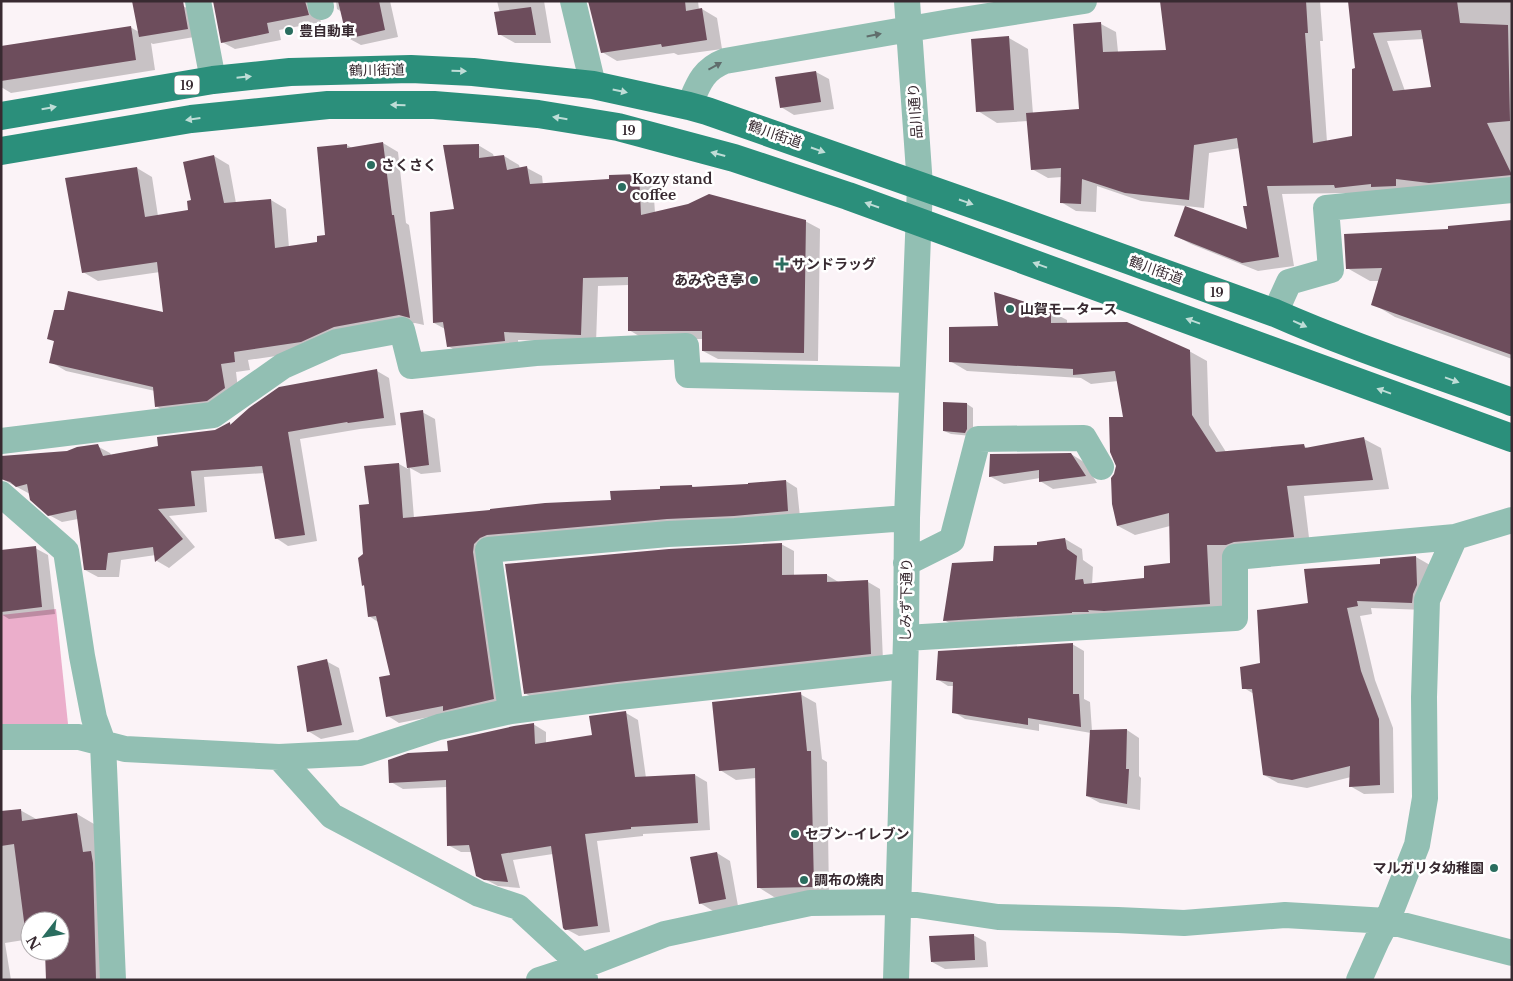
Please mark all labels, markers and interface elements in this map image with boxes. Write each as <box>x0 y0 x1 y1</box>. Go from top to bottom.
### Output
place label: 豊自動車 <box>299 22 355 40</box>
marker: 豊自動車 <box>283 25 295 37</box>
one-way arrow <box>867 31 883 39</box>
street label: 鶴川街道 <box>349 61 405 79</box>
one-way arrow <box>708 62 723 70</box>
one-way arrow <box>451 68 467 76</box>
one-way arrow <box>237 73 253 81</box>
road number: 19 <box>174 76 200 94</box>
street label: 品川通り <box>904 82 926 140</box>
one-way arrow <box>613 87 628 95</box>
one-way arrow <box>390 101 406 109</box>
one-way arrow <box>42 104 58 112</box>
one-way arrow <box>552 113 568 121</box>
one-way arrow <box>184 115 200 123</box>
street label: 鶴川街道 <box>746 116 804 152</box>
road number: 19 <box>616 120 642 140</box>
one-way arrow <box>811 146 826 154</box>
one-way arrow <box>711 150 726 158</box>
place label: さくさく <box>381 156 437 174</box>
marker: さくさく <box>365 159 377 171</box>
place label: Kozy stand coffee <box>632 170 713 204</box>
marker: Kozy stand coffee <box>616 181 628 193</box>
one-way arrow <box>959 198 974 206</box>
one-way arrow <box>865 201 880 208</box>
street label: 鶴川街道 <box>1127 252 1185 288</box>
place label: サンドラッグ <box>792 255 876 273</box>
marker: サンドラッグ <box>776 258 788 270</box>
one-way arrow <box>1032 261 1047 269</box>
place label: あみやき亭 <box>674 271 744 289</box>
marker: あみやき亭 <box>748 274 760 286</box>
road number: 19 <box>1204 282 1230 302</box>
place label: 山賀モータース <box>1020 300 1117 318</box>
marker: 山賀モータース <box>1004 303 1016 315</box>
one-way arrow <box>1185 317 1200 325</box>
one-way arrow <box>1293 320 1307 328</box>
one-way arrow <box>1445 377 1460 385</box>
one-way arrow <box>1376 387 1391 395</box>
street label: しみず下通り <box>896 558 916 642</box>
place label: セブン-イレブン <box>805 825 909 843</box>
marker: セブン-イレブン <box>789 828 801 840</box>
place label: マルガリタ幼稚園 <box>1372 859 1484 877</box>
marker: マルガリタ幼稚園 <box>1488 862 1500 874</box>
place label: 調布の焼肉 <box>814 871 884 889</box>
marker: 調布の焼肉 <box>798 874 810 886</box>
north arrow <box>20 911 70 961</box>
text: N <box>23 932 45 953</box>

